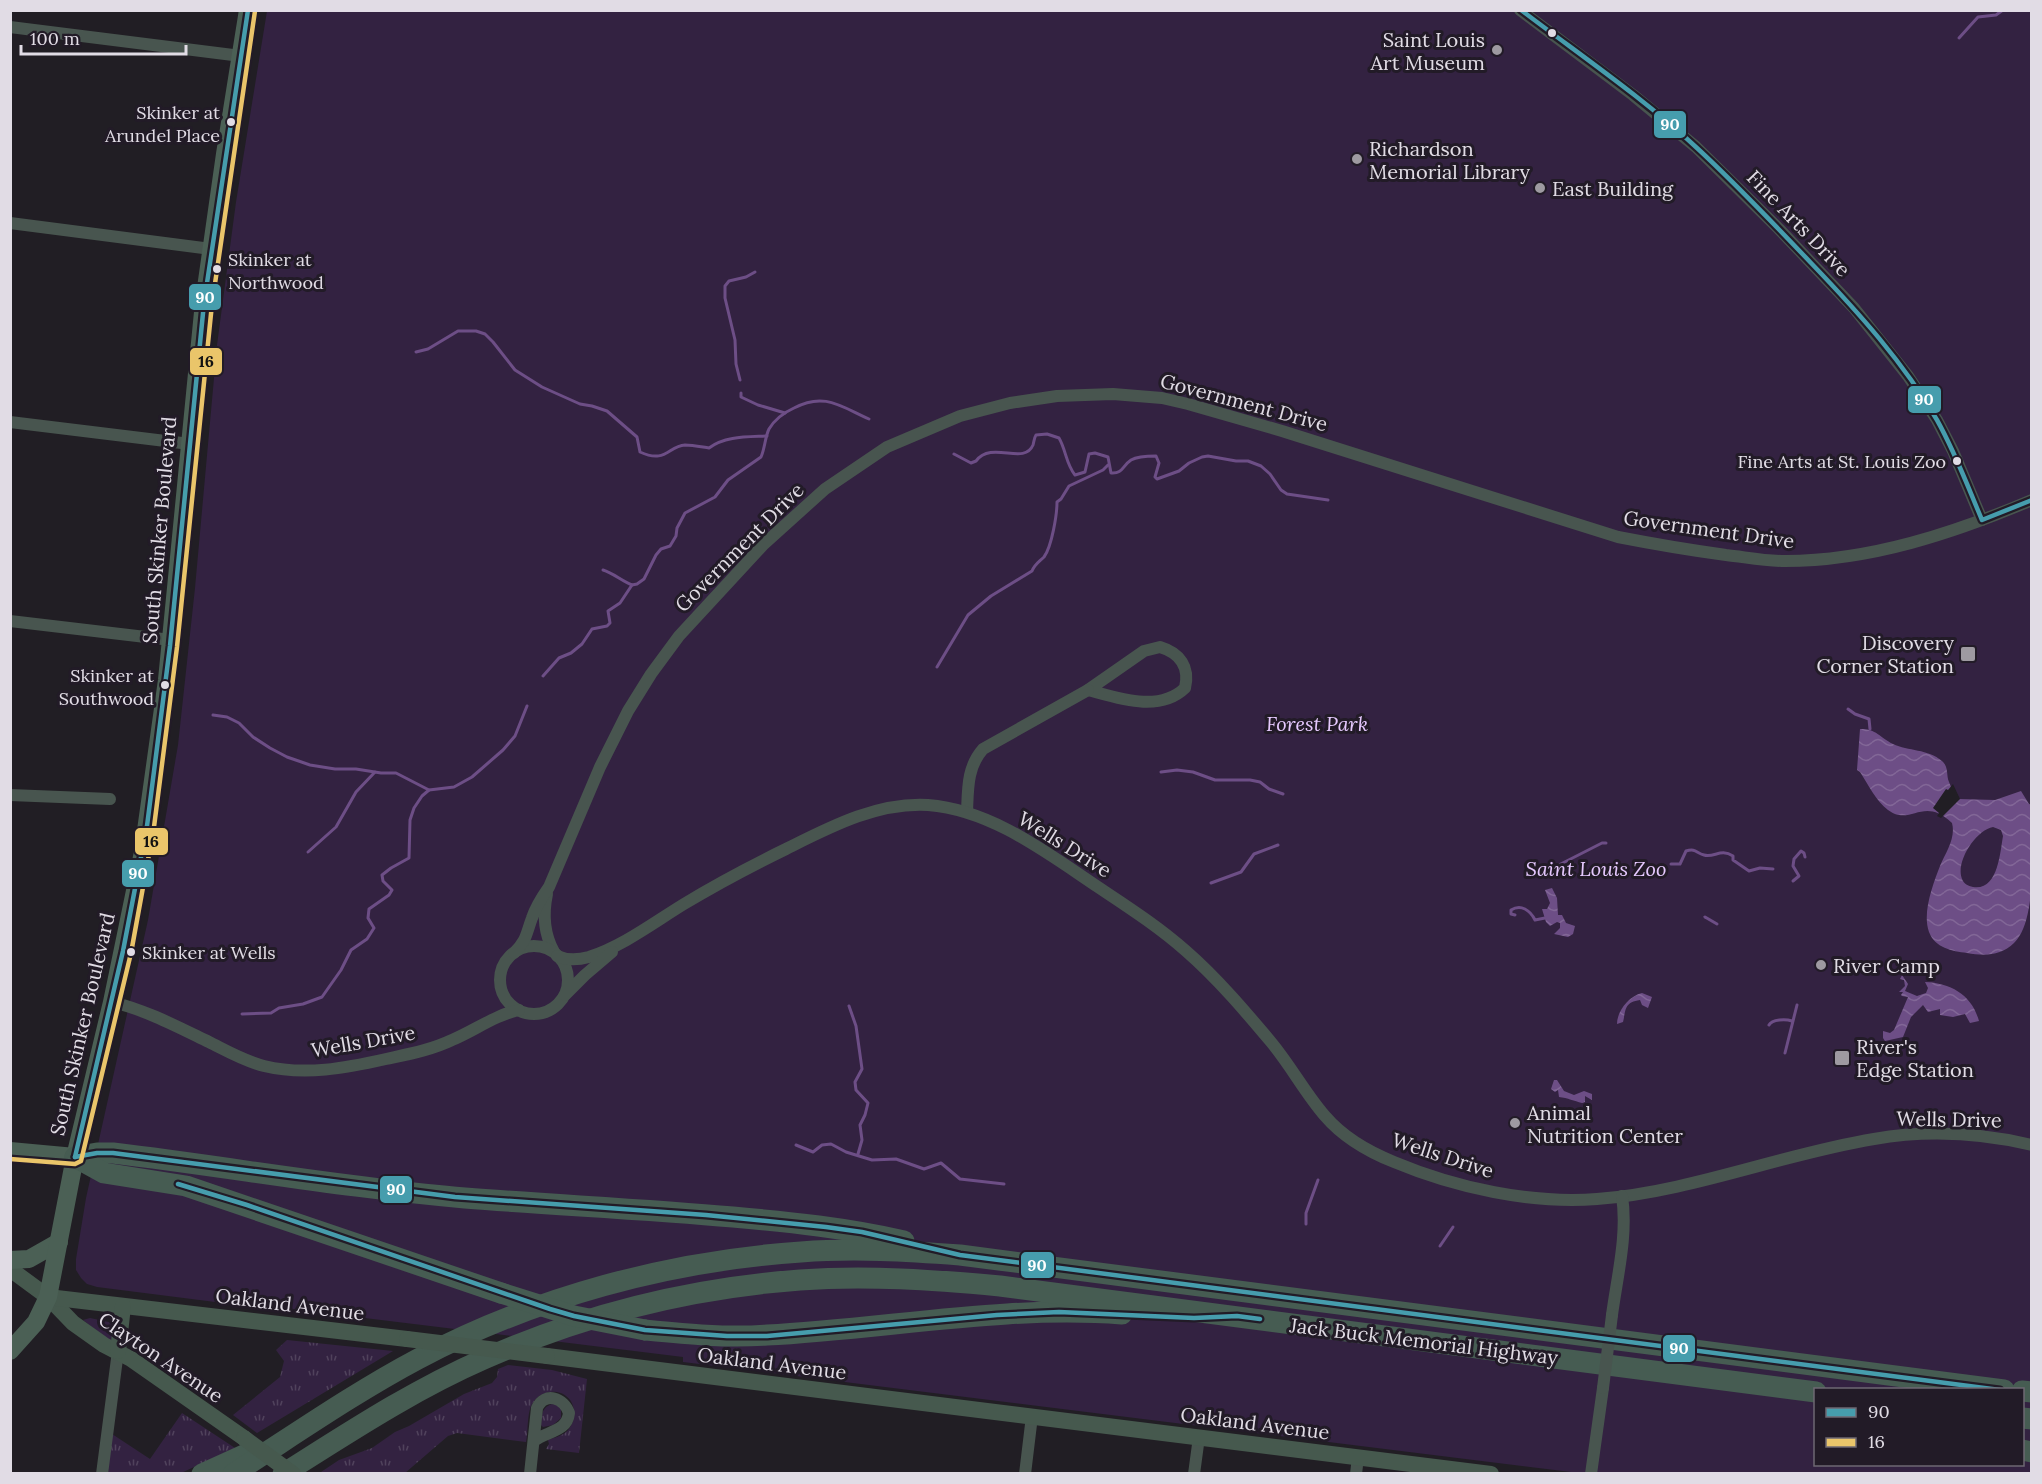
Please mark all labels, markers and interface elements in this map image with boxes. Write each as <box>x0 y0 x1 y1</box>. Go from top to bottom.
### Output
scale bar <box>21 18 186 56</box>
text: 100 m <box>30 27 80 50</box>
place label: Saint Louis Art Museum <box>1369 27 1485 75</box>
unlabelled marker <box>1546 27 1558 39</box>
marker: Saint Louis Art Museum <box>1490 43 1504 57</box>
place label: Skinker at Arundel Place <box>104 101 220 147</box>
line badge: 90 <box>1653 110 1687 139</box>
text: 90 <box>1660 114 1680 134</box>
marker: Skinker at Arundel Place <box>225 116 237 128</box>
place label: Richardson Memorial Library <box>1369 136 1531 184</box>
marker: Richardson Memorial Library <box>1350 152 1364 166</box>
street label: Fine Arts Drive <box>1742 165 1856 282</box>
place label: East Building <box>1552 176 1674 201</box>
marker: East Building <box>1533 181 1547 195</box>
place label: Skinker at Northwood <box>228 248 324 294</box>
marker: Skinker at Northwood <box>211 263 223 275</box>
line badge: 90 <box>188 283 222 311</box>
text: 90 <box>195 287 215 307</box>
line badge: 16 <box>189 347 223 376</box>
text: 16 <box>198 351 214 371</box>
street label: Government Drive <box>1158 368 1331 436</box>
line badge: 90 <box>1907 385 1942 414</box>
text: 90 <box>1914 389 1934 409</box>
street label: South Skinker Boulevard <box>137 415 181 645</box>
place label: Fine Arts at St. Louis Zoo <box>1738 450 1946 473</box>
marker: Fine Arts at St. Louis Zoo <box>1951 455 1963 467</box>
street label: Government Drive <box>669 477 809 617</box>
street label: Government Drive <box>1622 505 1796 553</box>
place label: Discovery Corner Station <box>1816 630 1954 678</box>
marker: Discovery Corner Station <box>1959 645 1977 663</box>
place label: Skinker at Southwood <box>59 664 154 710</box>
marker: Skinker at Southwood <box>159 679 171 691</box>
park label: Forest Park <box>1266 711 1368 736</box>
street label: Wells Drive <box>1014 805 1116 883</box>
line badge: 16 <box>134 827 169 856</box>
text: 16 <box>143 831 159 851</box>
park label: Saint Louis Zoo <box>1526 856 1666 881</box>
line badge: 90 <box>121 859 155 888</box>
text: 90 <box>128 863 148 883</box>
street label: South Skinker Boulevard <box>44 910 120 1138</box>
place label: Skinker at Wells <box>142 941 276 964</box>
marker: Skinker at Wells <box>125 946 137 958</box>
place label: River Camp <box>1833 953 1940 978</box>
marker: River Camp <box>1814 958 1828 972</box>
street label: Wells Drive <box>309 1020 417 1062</box>
place label: River's Edge Station <box>1856 1034 1974 1082</box>
marker: River's Edge Station <box>1833 1049 1851 1067</box>
place label: Animal Nutrition Center <box>1526 1100 1683 1148</box>
street label: Wells Drive <box>1896 1106 2002 1132</box>
marker: Animal Nutrition Center <box>1508 1116 1522 1130</box>
street label: Wells Drive <box>1389 1127 1497 1183</box>
line badge: 90 <box>379 1175 413 1204</box>
text: 90 <box>386 1179 406 1199</box>
line badge: 90 <box>1020 1251 1055 1279</box>
text: 90 <box>1027 1255 1047 1275</box>
street label: Oakland Avenue <box>214 1282 366 1326</box>
street label: Clayton Avenue <box>94 1306 228 1408</box>
street label: Jack Buck Memorial Highway <box>1288 1312 1560 1370</box>
line badge: 90 <box>1662 1334 1696 1363</box>
text: 90 <box>1669 1338 1689 1358</box>
street label: Oakland Avenue <box>696 1341 848 1385</box>
legend <box>1814 1388 2024 1466</box>
text: 90 <box>1868 1400 1890 1423</box>
street label: Oakland Avenue <box>1179 1401 1331 1445</box>
text: 16 <box>1868 1430 1885 1453</box>

